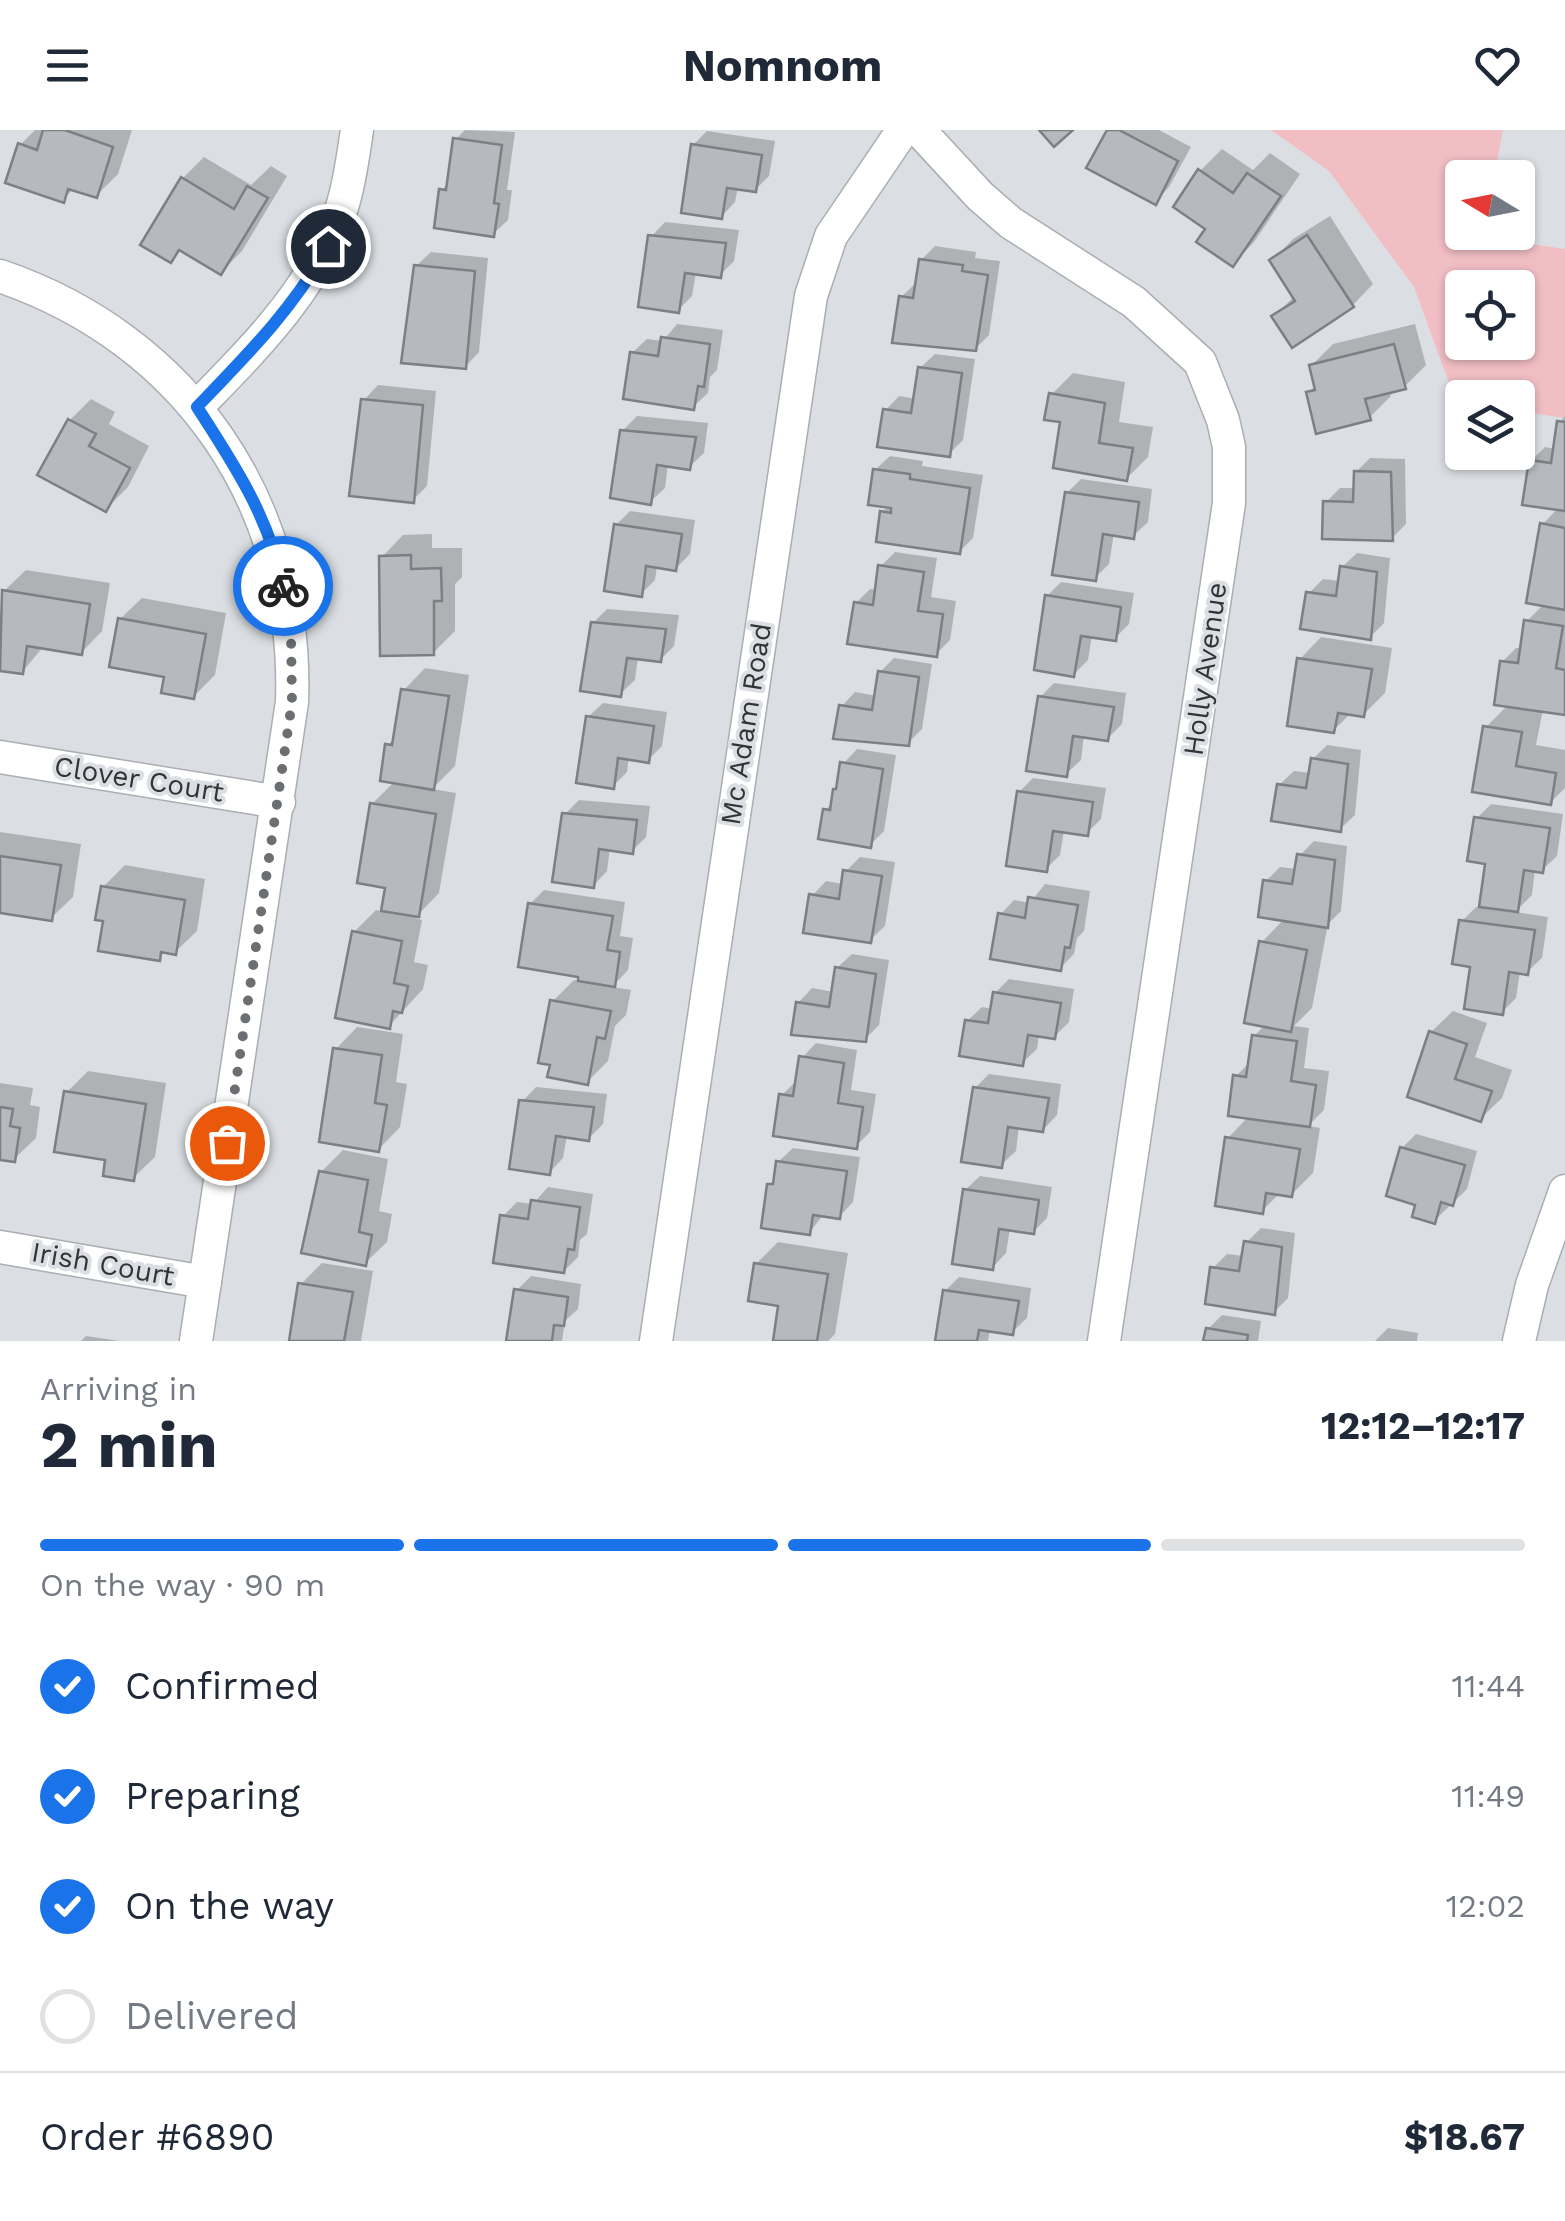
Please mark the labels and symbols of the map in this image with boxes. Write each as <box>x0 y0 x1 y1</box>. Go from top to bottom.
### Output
north arrow <box>1445 160 1535 250</box>
pin <box>286 204 371 289</box>
courier <box>233 536 333 636</box>
street label: Holly Avenue <box>1176 580 1234 758</box>
street label: Mc Adam Road <box>714 621 778 827</box>
street label: Clover Court <box>52 749 226 809</box>
pin <box>185 1101 270 1186</box>
street label: Irish Court <box>29 1235 177 1293</box>

